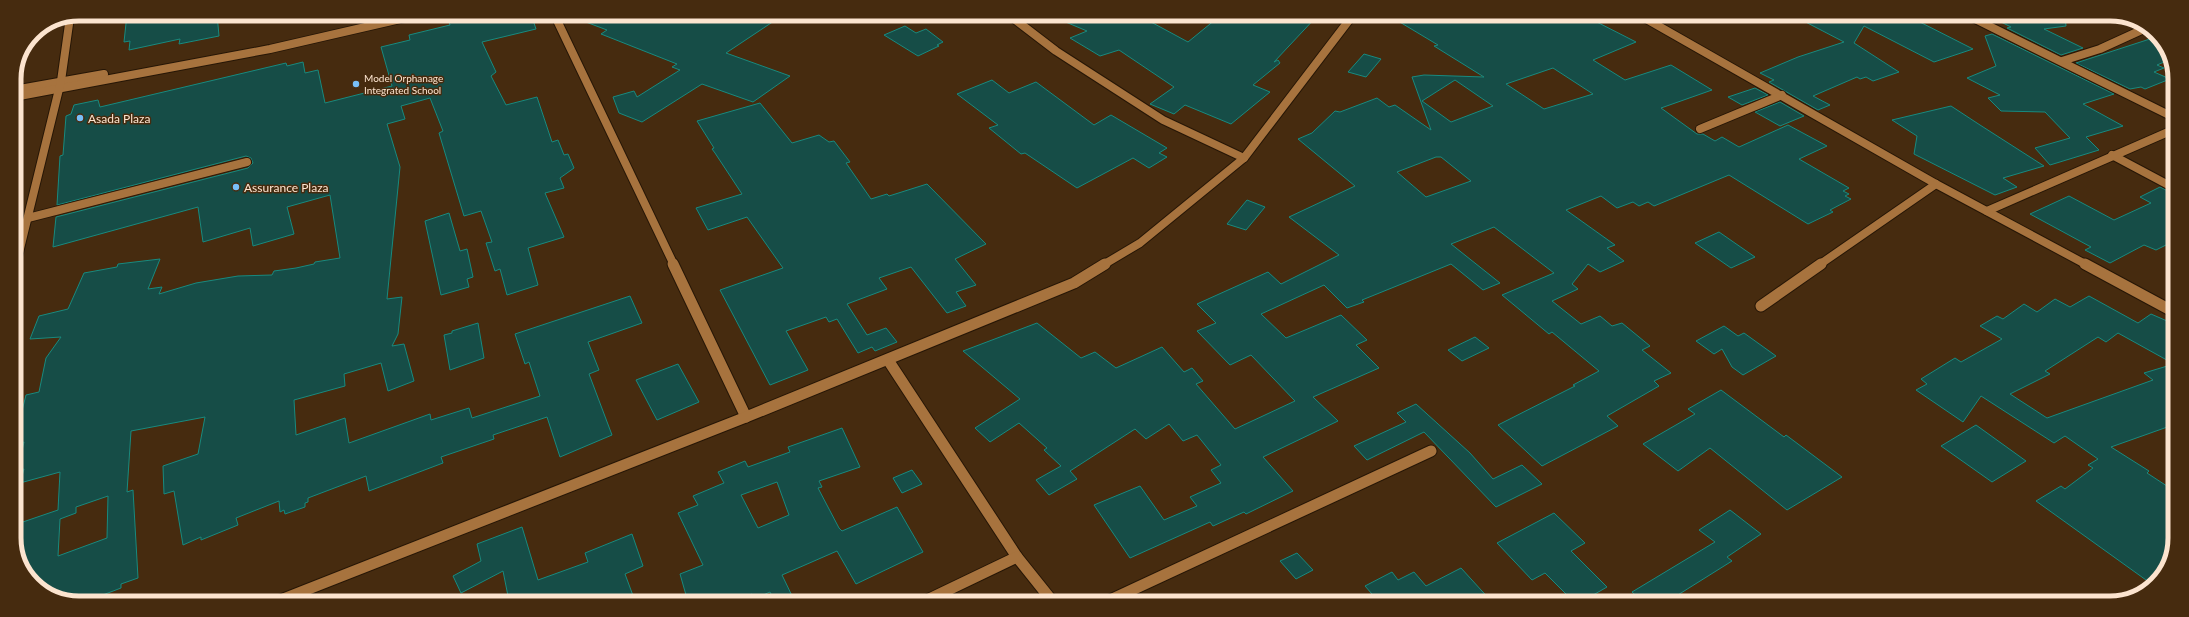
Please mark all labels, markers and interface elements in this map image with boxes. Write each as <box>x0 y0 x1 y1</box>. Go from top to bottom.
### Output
place label: Model Orphanage Integrated School <box>364 72 443 96</box>
marker: Model Orphanage Integrated School <box>351 79 361 89</box>
place label: Asada Plaza <box>88 111 150 126</box>
marker: Asada Plaza <box>75 113 85 123</box>
place label: Assurance Plaza <box>244 180 329 195</box>
marker: Assurance Plaza <box>231 182 241 192</box>

